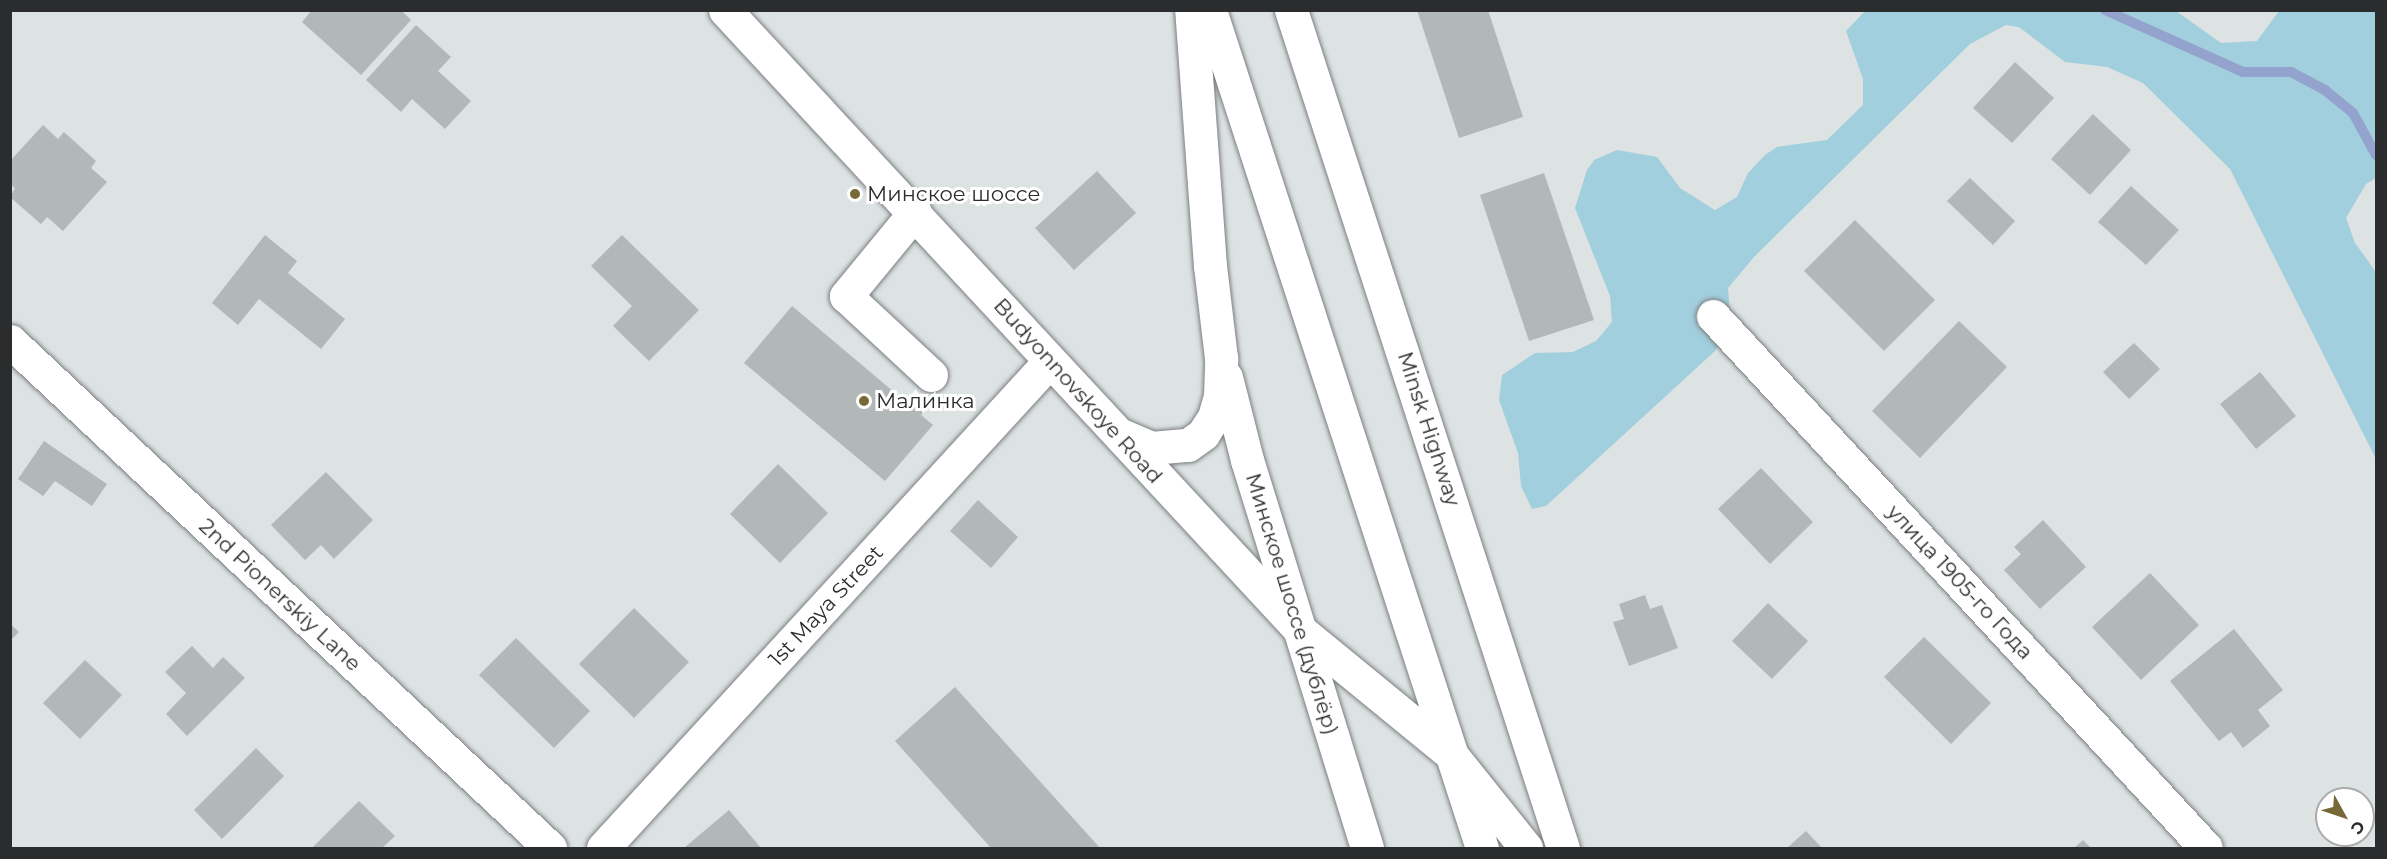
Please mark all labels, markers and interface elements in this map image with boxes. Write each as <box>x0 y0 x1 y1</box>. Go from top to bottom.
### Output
place label: Минское шоссе <box>867 181 1040 207</box>
marker: Минское шоссе <box>848 187 862 201</box>
street label: Budyonnovskoye Road <box>988 293 1168 489</box>
street label: Minsk Highway <box>1392 349 1466 509</box>
place label: Малинка <box>876 388 975 414</box>
marker: Малинка <box>857 394 871 408</box>
street label: Минское шоссе (дублёр) <box>1240 470 1344 738</box>
street label: улица 1905-го Года <box>1882 499 2038 665</box>
street label: 2nd Pionerskiy Lane <box>194 514 366 676</box>
street label: 1st Maya Street <box>764 540 888 672</box>
north arrow <box>2315 787 2375 847</box>
text: С <box>2347 817 2369 838</box>

